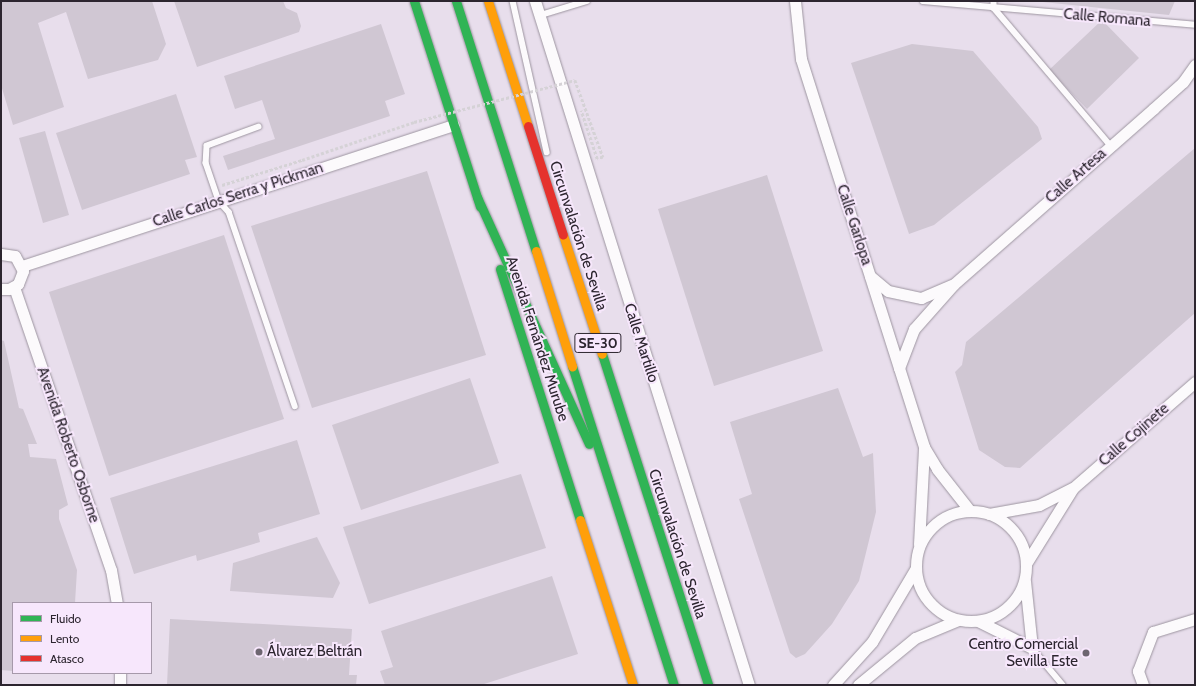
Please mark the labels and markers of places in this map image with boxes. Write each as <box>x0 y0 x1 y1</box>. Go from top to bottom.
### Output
place label: Centro Comercial Sevilla Este <box>968 635 1078 670</box>
place label: Álvarez Beltrán <box>267 643 362 661</box>
marker: Álvarez Beltrán <box>254 647 264 657</box>
marker: Centro Comercial Sevilla Este <box>1081 648 1091 658</box>

